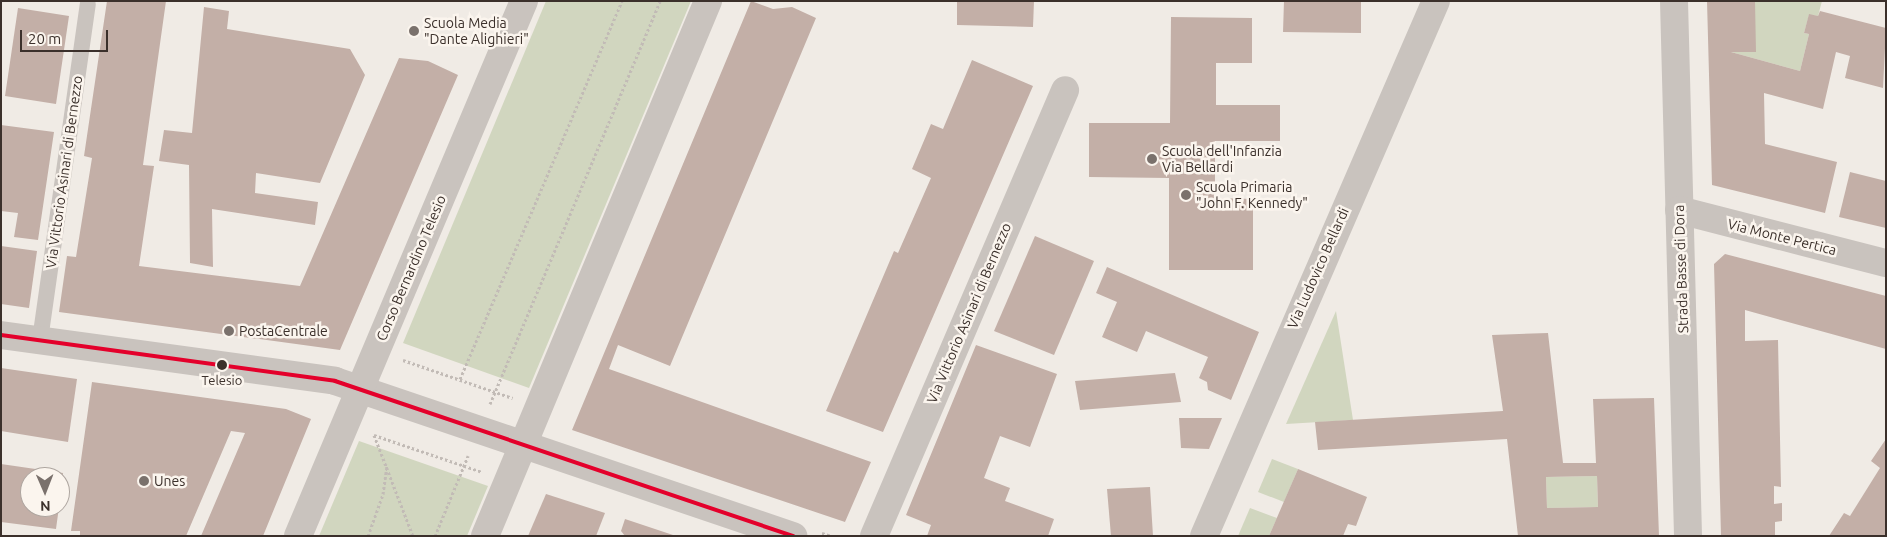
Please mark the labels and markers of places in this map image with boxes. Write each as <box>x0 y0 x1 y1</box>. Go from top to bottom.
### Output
place label: Scuola Media "Dante Alighieri" <box>424 15 529 48</box>
marker: Scuola Media "Dante Alighieri" <box>408 25 420 37</box>
place label: Scuola dell'Infanzia Via Bellardi <box>1162 143 1282 176</box>
marker: Scuola dell'Infanzia Via Bellardi <box>1146 153 1158 165</box>
place label: Scuola Primaria "John F. Kennedy" <box>1196 179 1308 212</box>
marker: Scuola Primaria "John F. Kennedy" <box>1180 189 1192 201</box>
place label: PostaCentrale <box>239 323 328 339</box>
marker: PostaCentrale <box>223 325 235 337</box>
marker: Telesio <box>217 360 227 370</box>
place label: Telesio <box>202 372 242 388</box>
place label: Unes <box>154 473 185 489</box>
marker: Unes <box>138 475 150 487</box>

